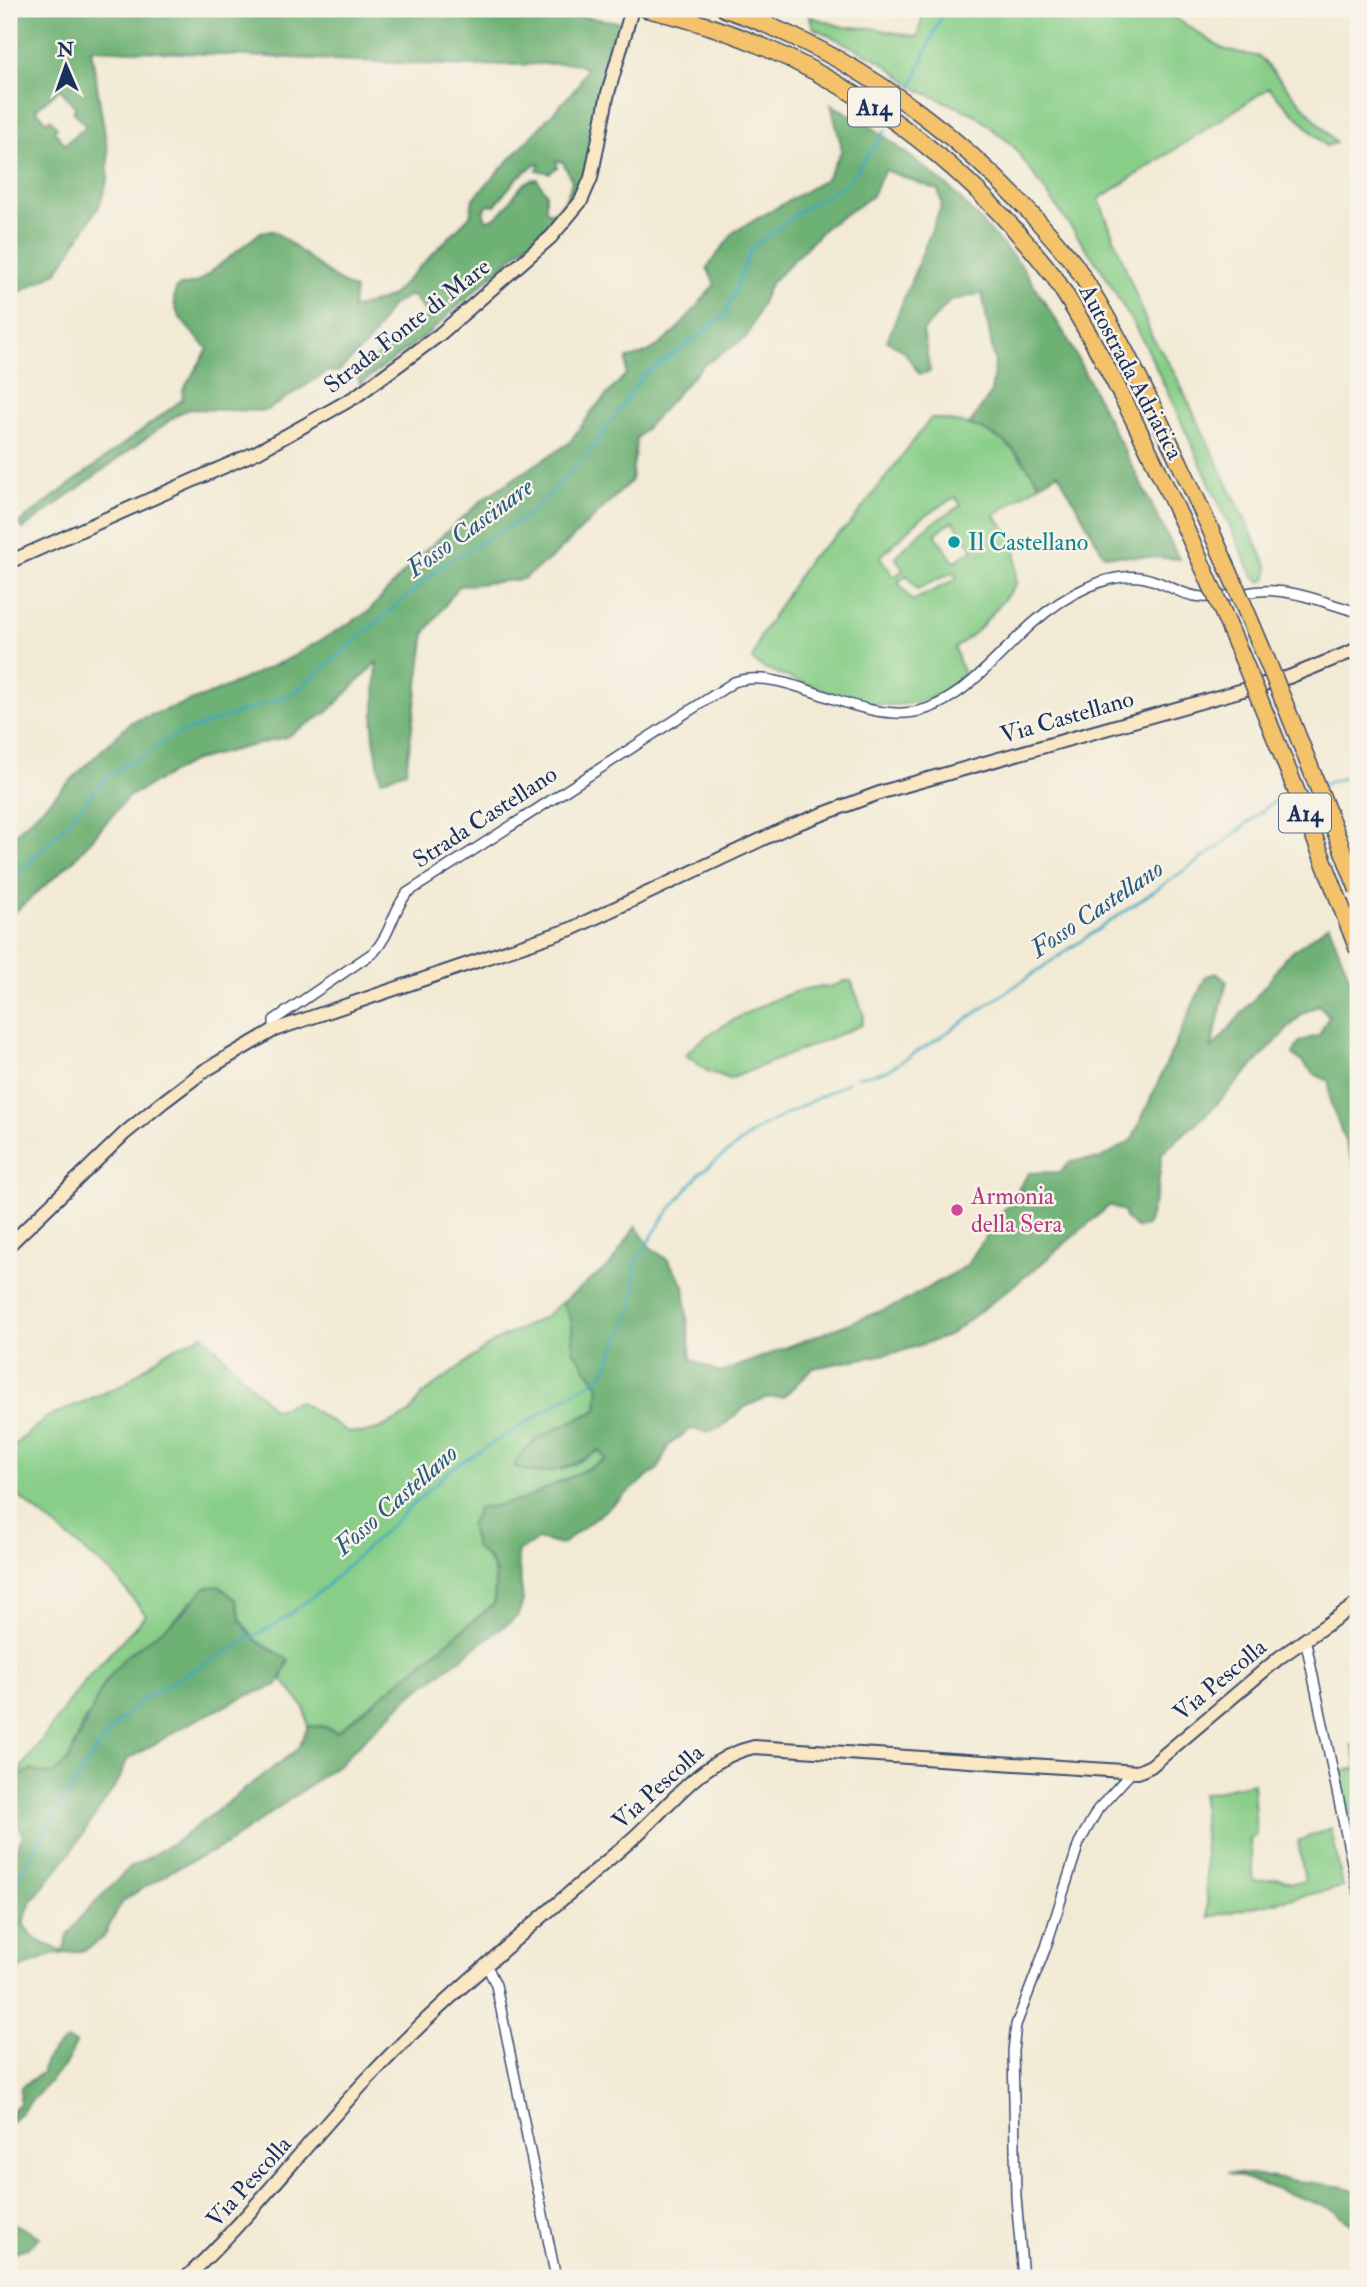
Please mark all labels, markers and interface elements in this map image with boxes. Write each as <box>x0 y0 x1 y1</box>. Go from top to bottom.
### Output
north arrow <box>32 32 102 102</box>
text: N <box>56 38 75 62</box>
road number: A14 <box>848 88 900 127</box>
street label: Strada Fonte di Mare <box>318 251 496 401</box>
street label: Autostrada Adriatica <box>1071 278 1191 466</box>
water label: Fosso Cascinare <box>399 471 540 586</box>
place label: Il Castellano <box>968 527 1088 558</box>
marker: Il Castellano <box>946 534 962 550</box>
street label: Via Castellano <box>997 683 1137 751</box>
street label: Strada Castellano <box>407 759 563 875</box>
road number: A14 <box>1279 793 1331 832</box>
water label: Fosso Castellano <box>1023 853 1170 966</box>
place label: Armonia della Sera <box>970 1181 1063 1240</box>
marker: Armonia della Sera <box>949 1202 965 1218</box>
water label: Fosso Castellano <box>326 1438 464 1564</box>
street label: Via Pescolla <box>1167 1631 1274 1728</box>
street label: Via Pescolla <box>606 1737 711 1836</box>
street label: Via Pescolla <box>200 2129 299 2234</box>

